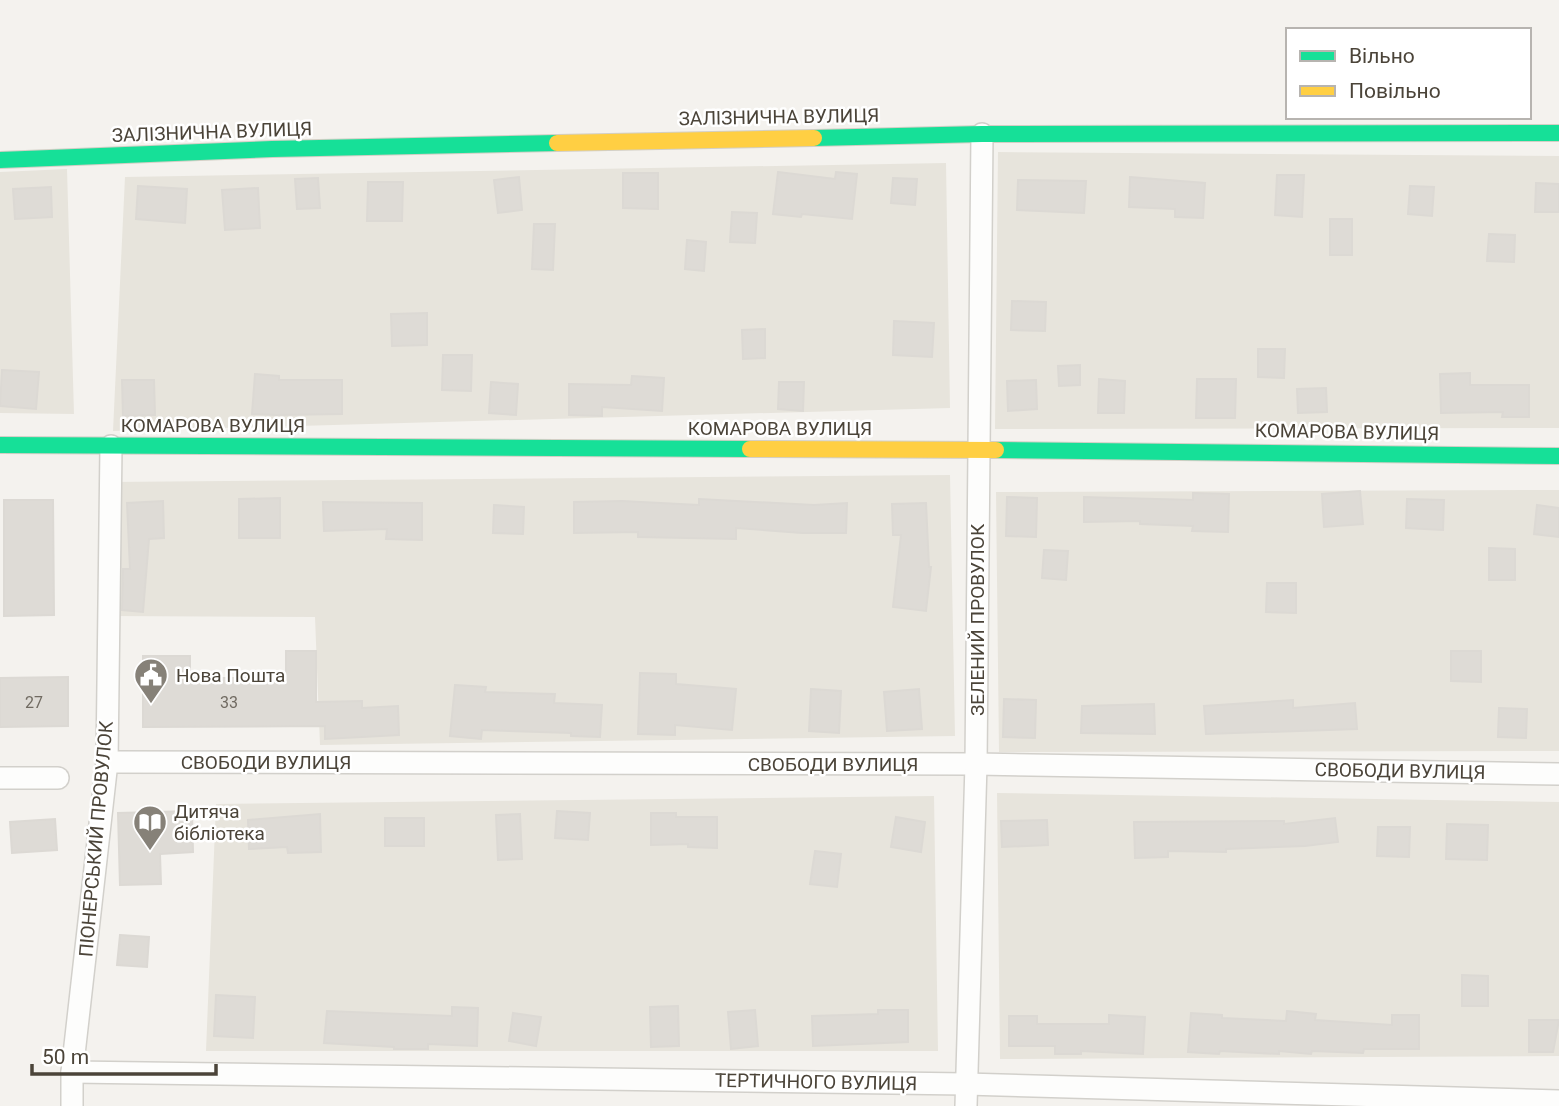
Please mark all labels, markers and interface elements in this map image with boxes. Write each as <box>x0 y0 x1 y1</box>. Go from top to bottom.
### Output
legend <box>1286 28 1531 119</box>
text: Вільно <box>1349 44 1415 68</box>
text: Повільно <box>1349 79 1441 103</box>
street label: ЗАЛІЗНИЧНА ВУЛИЦЯ <box>679 104 879 130</box>
street label: ЗАЛІЗНИЧНА ВУЛИЦЯ <box>111 117 313 147</box>
street label: КОМАРОВА ВУЛИЦЯ <box>121 414 305 437</box>
street label: КОМАРОВА ВУЛИЦЯ <box>688 417 872 440</box>
street label: КОМАРОВА ВУЛИЦЯ <box>1255 419 1439 445</box>
street label: ЗЕЛЕНИЙ ПРОВУЛОК <box>966 523 989 716</box>
public building icon: Нова Пошта <box>132 656 170 705</box>
place label: Нова Пошта <box>176 664 285 687</box>
house number: 27 <box>25 693 43 712</box>
house number: 33 <box>220 693 238 712</box>
street label: ПІОНЕРСЬКИЙ ПРОВУЛОК <box>74 719 118 958</box>
street label: СВОБОДИ ВУЛИЦЯ <box>181 751 351 774</box>
street label: СВОБОДИ ВУЛИЦЯ <box>748 753 918 776</box>
street label: СВОБОДИ ВУЛИЦЯ <box>1314 758 1486 784</box>
place label: Дитяча бібліотека <box>174 800 265 845</box>
library icon: Дитяча бібліотека <box>131 803 169 852</box>
scale bar <box>32 1032 215 1076</box>
text: 50 m <box>42 1045 89 1069</box>
street label: ТЕРТИЧНОГО ВУЛИЦЯ <box>715 1069 917 1095</box>

